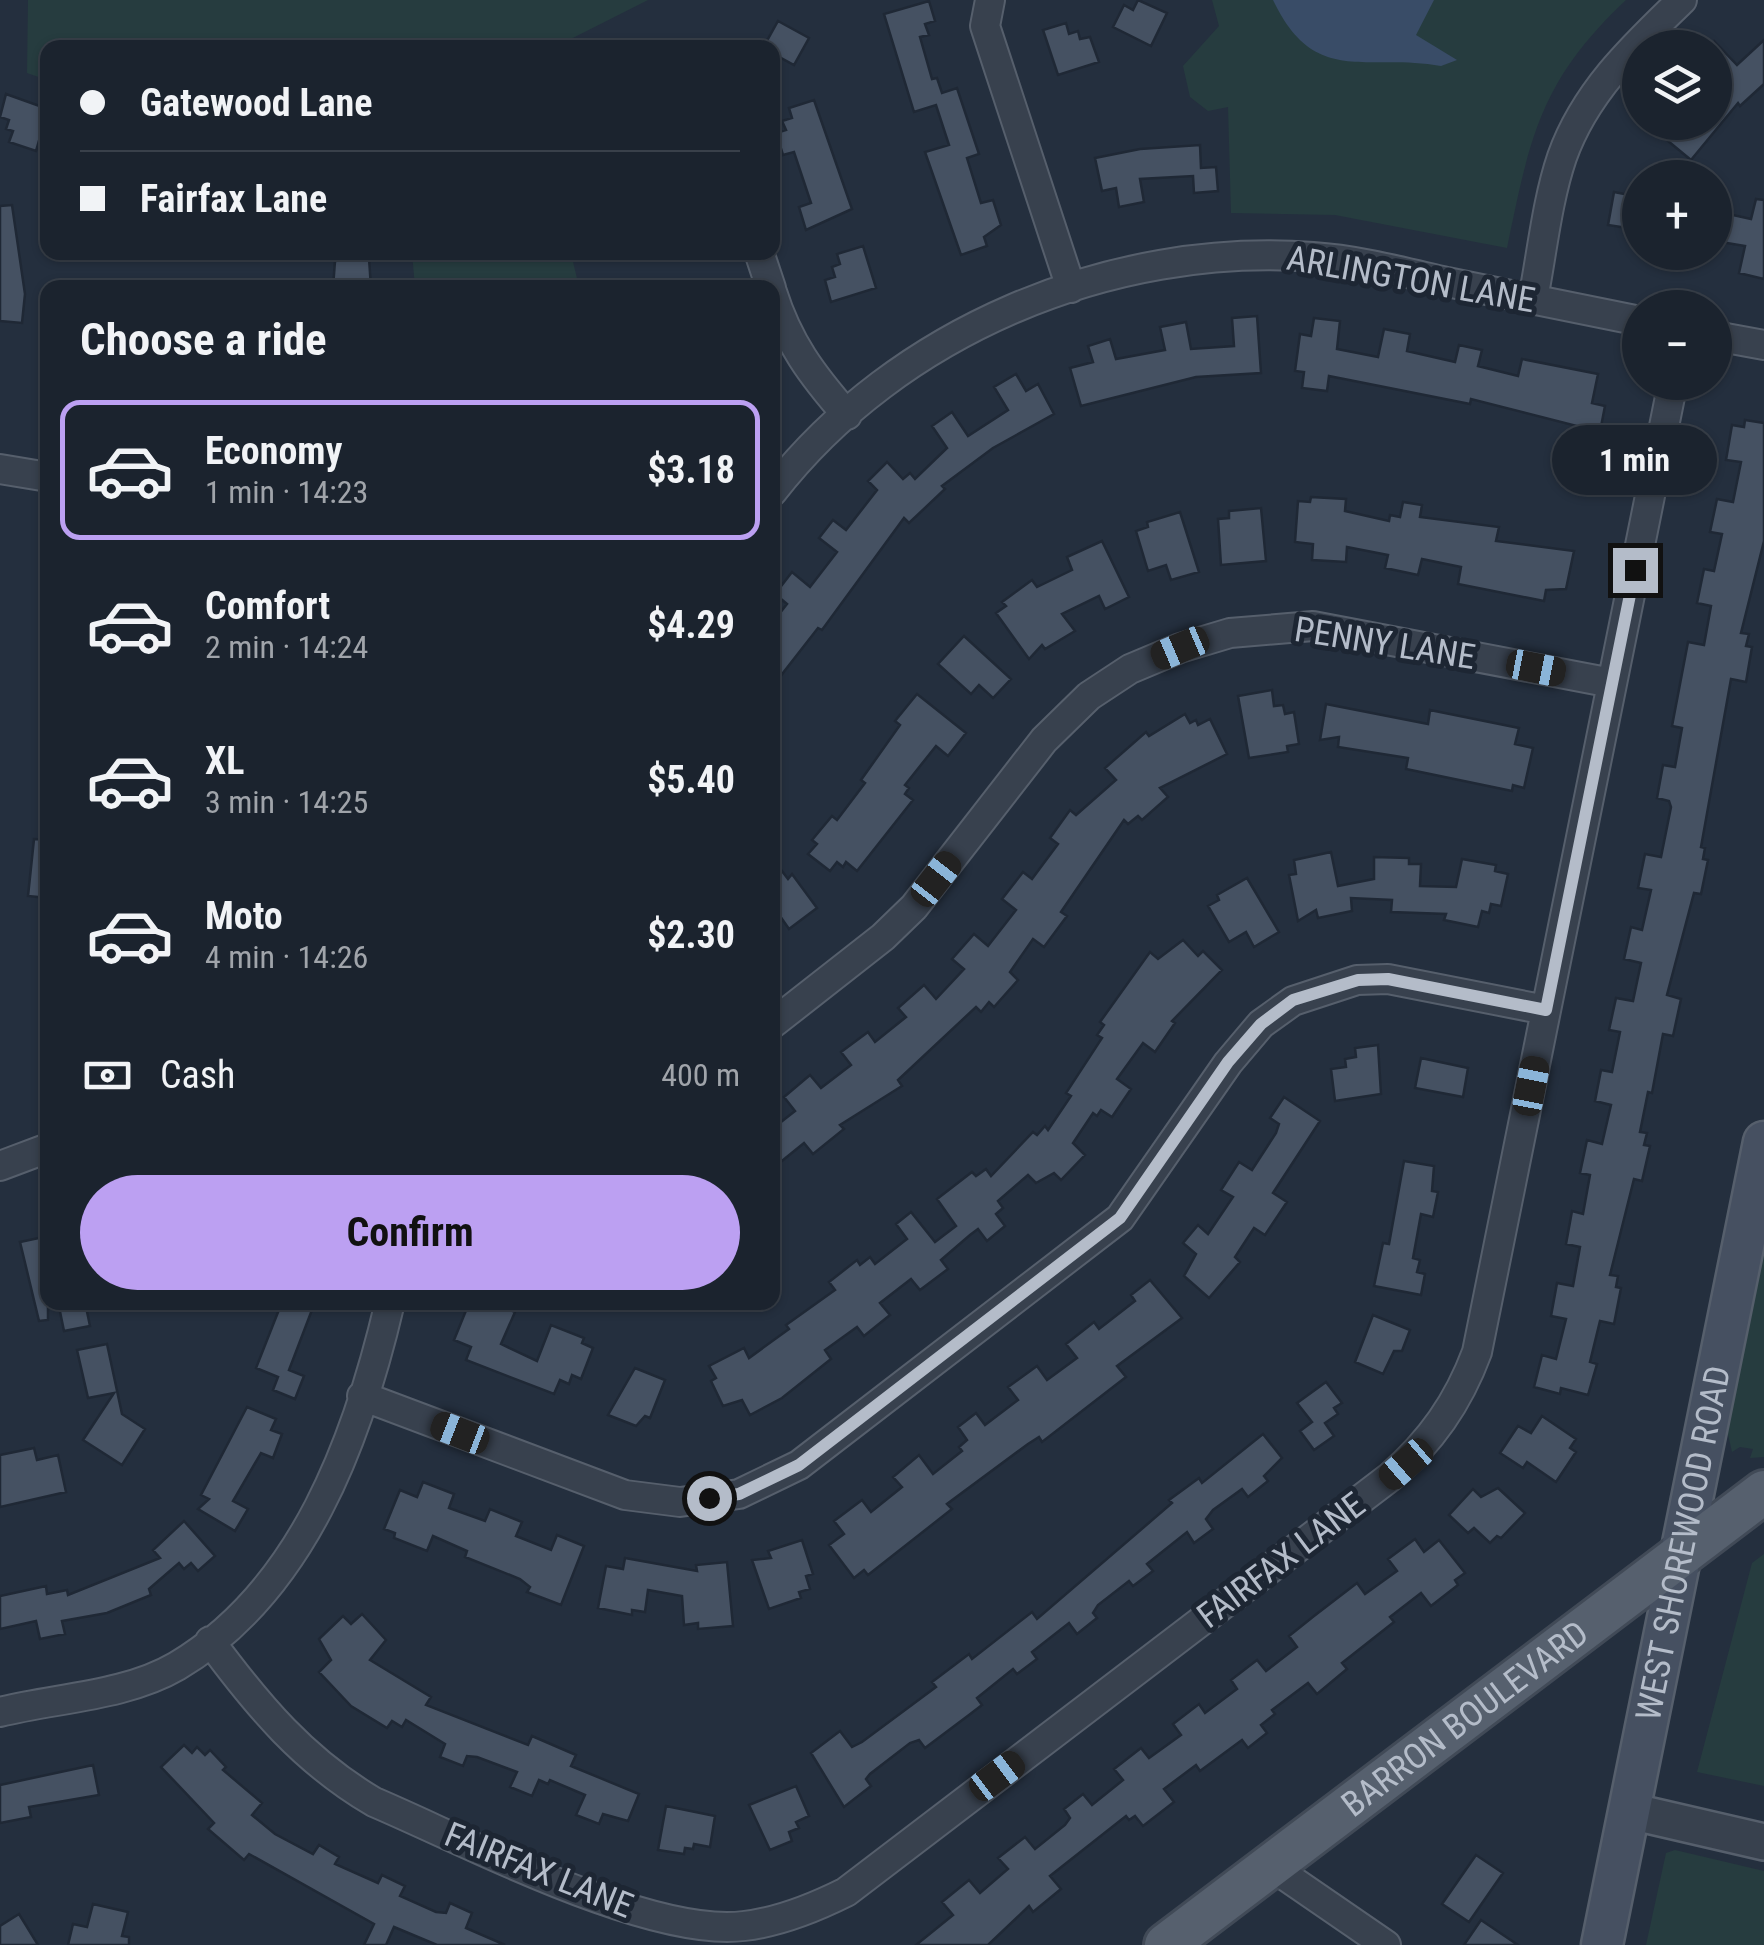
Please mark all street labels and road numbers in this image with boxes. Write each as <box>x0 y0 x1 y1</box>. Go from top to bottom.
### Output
street label: ARLINGTON LANE <box>1284 237 1538 321</box>
street label: PENNY LANE <box>1292 609 1478 678</box>
street label: WEST SHOREWOOD ROAD <box>1628 1362 1739 1724</box>
street label: FAIRFAX LANE <box>1189 1484 1373 1637</box>
street label: BARRON BOULEVARD <box>1334 1613 1596 1825</box>
street label: FAIRFAX LANE <box>439 1814 639 1927</box>

